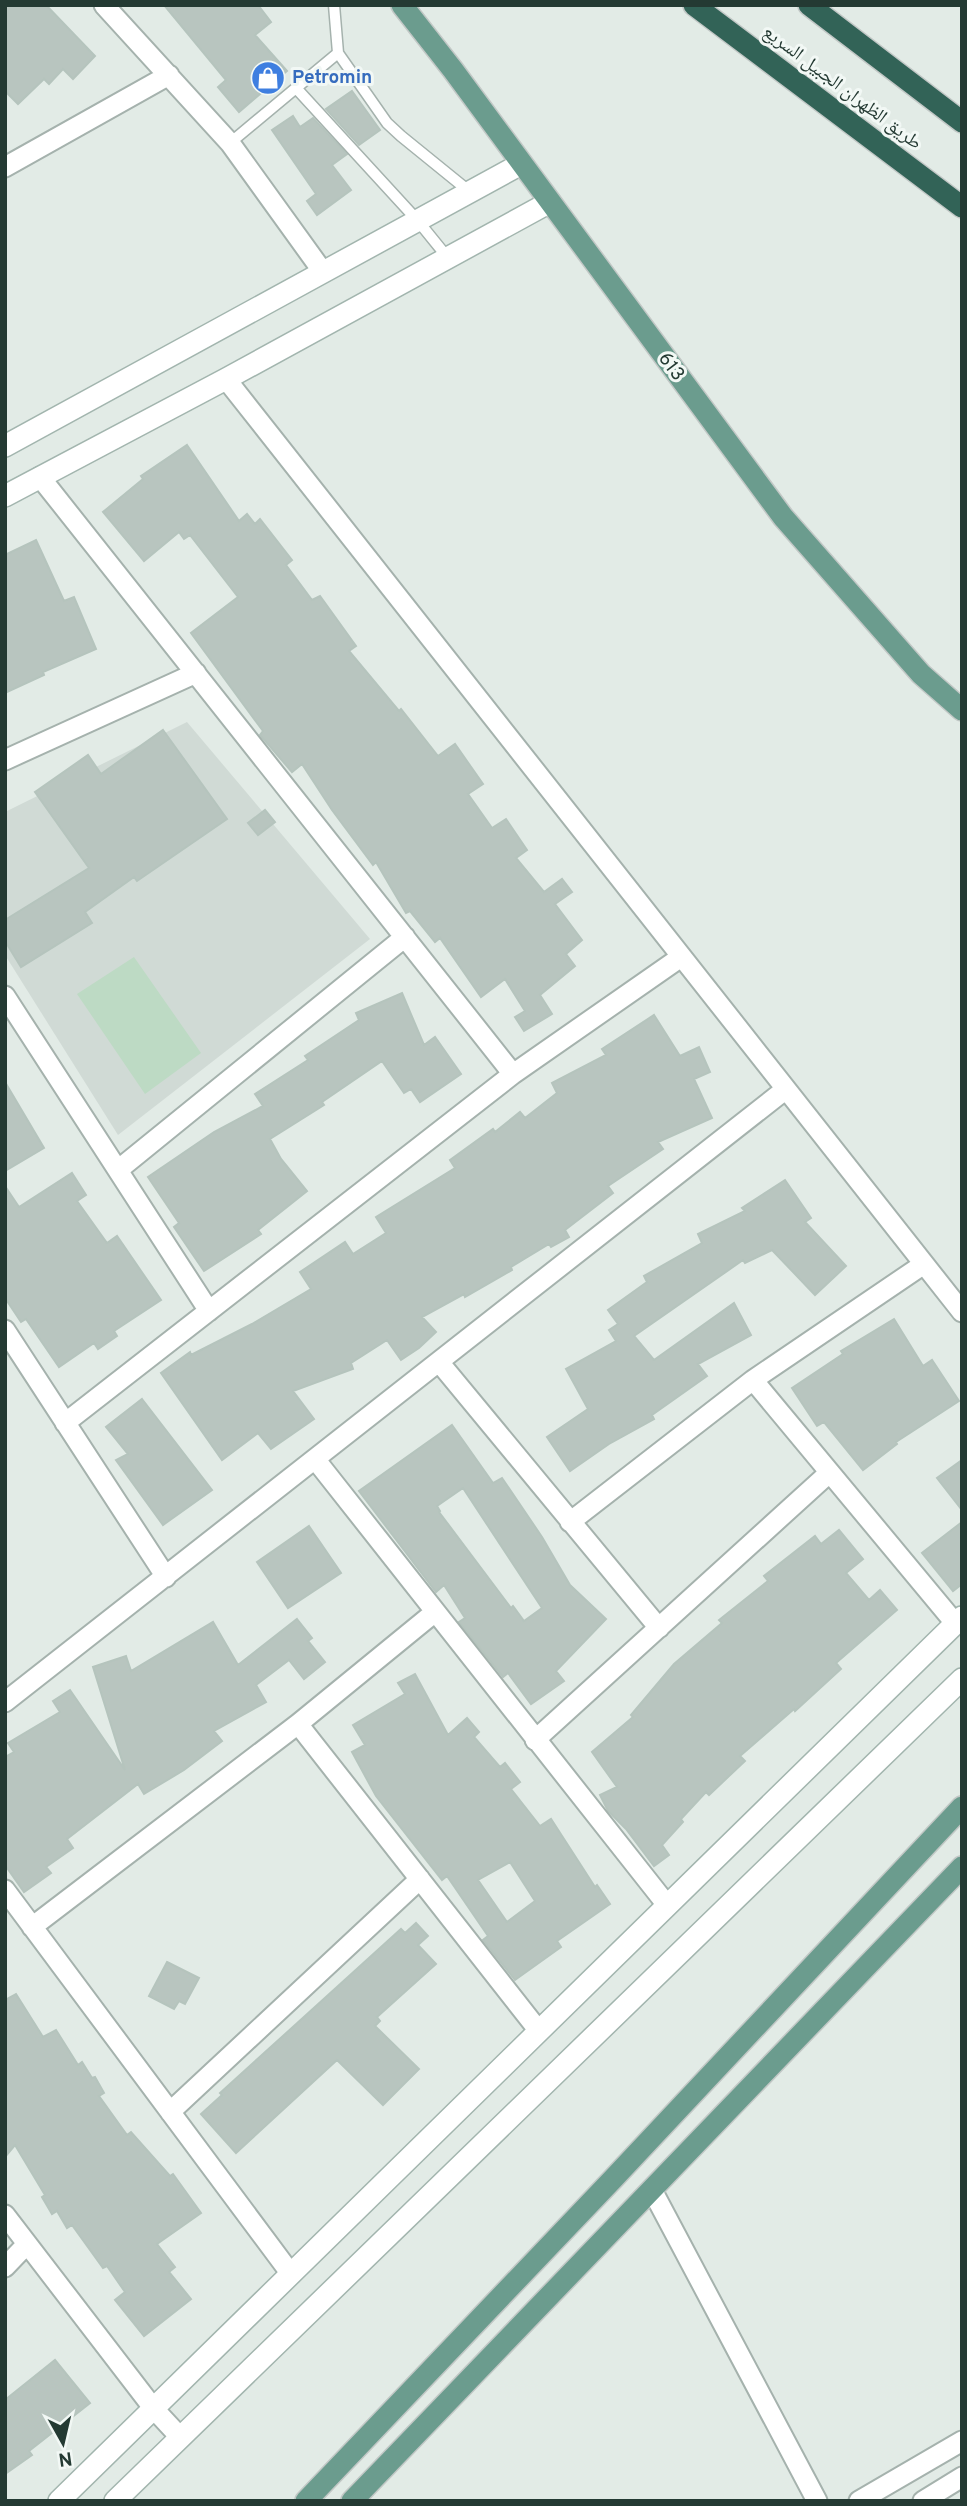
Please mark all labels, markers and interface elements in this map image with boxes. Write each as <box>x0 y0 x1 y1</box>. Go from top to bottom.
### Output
street label: طريق الظهران الجبيل السريع <box>758 20 926 156</box>
shop icon: Petromin <box>249 59 287 97</box>
place label: Petromin <box>292 66 372 90</box>
street label: 613 <box>652 348 690 386</box>
north arrow <box>28 2408 98 2478</box>
text: N <box>57 2445 74 2471</box>

